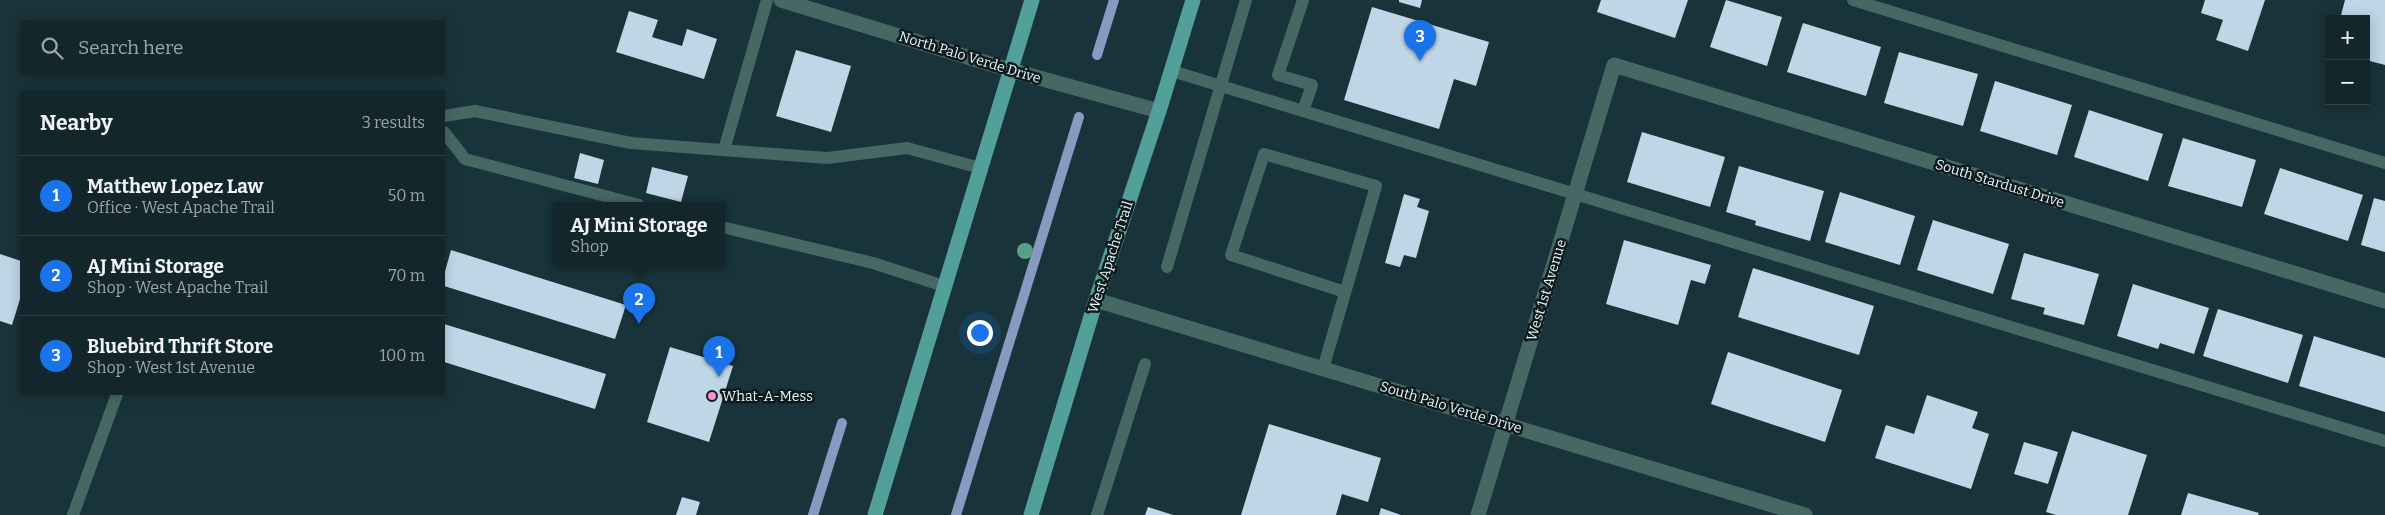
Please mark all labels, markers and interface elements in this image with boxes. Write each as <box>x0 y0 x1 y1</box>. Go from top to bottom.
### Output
map controls <box>2325 15 2370 105</box>
button: + <box>2325 15 2370 60</box>
search box <box>20 20 445 75</box>
pin: 3 <box>1404 20 1436 61</box>
street label: North Palo Verde Drive <box>897 28 1043 87</box>
icon: search <box>38 34 66 62</box>
text: Search here <box>78 36 183 59</box>
button: − <box>2325 60 2370 105</box>
text: Nearby <box>40 110 113 136</box>
text: 3 results <box>362 113 425 132</box>
street label: South Stardust Drive <box>1933 156 2066 211</box>
text: Matthew Lopez Law <box>87 175 263 198</box>
text: 1 <box>53 186 59 205</box>
text: 50 m <box>388 186 425 205</box>
text: Office · West Apache Trail <box>87 198 275 217</box>
street label: West Apache Trail <box>1084 199 1137 315</box>
popup <box>553 202 725 267</box>
text: AJ Mini Storage <box>570 214 708 237</box>
text: Shop <box>570 237 609 256</box>
street label: West 1st Avenue <box>1523 237 1570 343</box>
text: AJ Mini Storage <box>87 255 224 278</box>
text: 2 <box>51 266 61 285</box>
text: 70 m <box>389 266 425 285</box>
text: Shop · West Apache Trail <box>87 278 268 297</box>
pin: 2 <box>623 283 655 324</box>
your location <box>967 320 993 346</box>
text: Bluebird Thrift Store <box>87 335 273 358</box>
pin: 1 <box>703 336 735 377</box>
text: 3 <box>51 346 61 365</box>
text: 100 m <box>380 346 425 365</box>
text: Shop · West 1st Avenue <box>87 358 255 377</box>
street label: South Palo Verde Drive <box>1378 378 1524 437</box>
place label: What-A-Mess <box>722 388 813 405</box>
marker: What-A-Mess <box>706 390 718 402</box>

